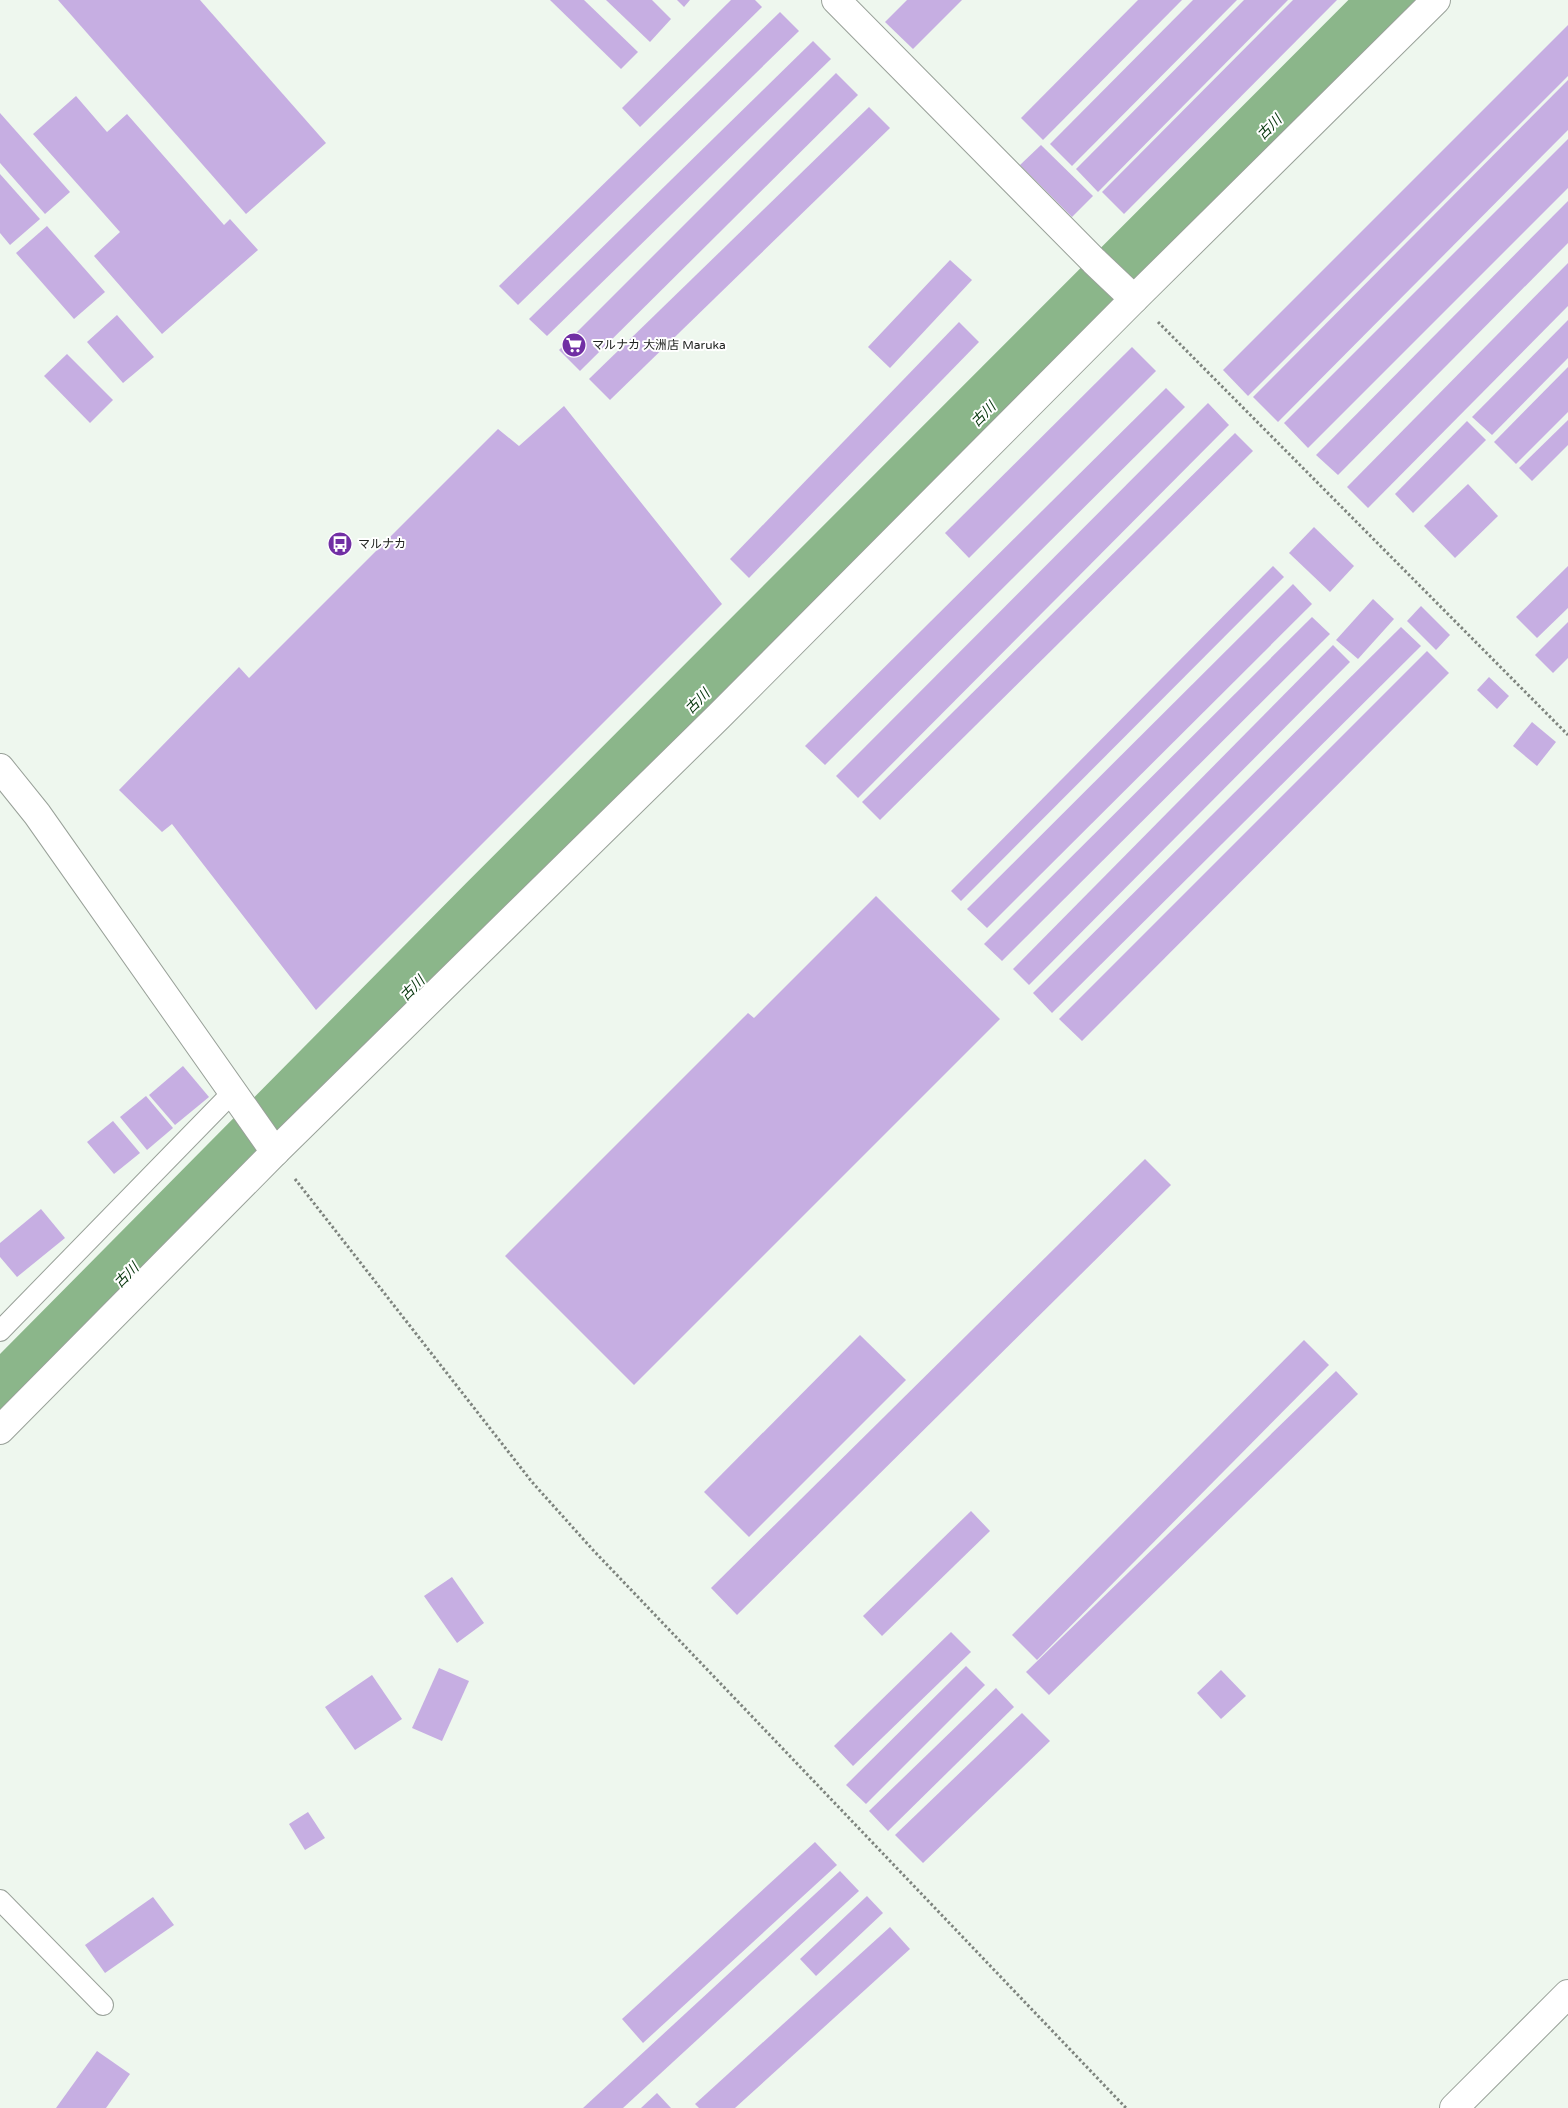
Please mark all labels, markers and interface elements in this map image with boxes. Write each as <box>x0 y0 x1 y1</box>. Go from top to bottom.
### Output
water label: 古川 <box>1253 110 1287 143</box>
supermarket icon: マルナカ 大洲店 Maruka <box>561 332 587 358</box>
place label: マルナカ 大洲店 Maruka <box>592 338 726 352</box>
water label: 古川 <box>967 397 1001 430</box>
bus stop icon: マルナカ <box>327 531 353 557</box>
place label: マルナカ <box>358 537 406 551</box>
water label: 古川 <box>681 684 715 717</box>
water label: 古川 <box>396 971 430 1004</box>
water label: 古川 <box>110 1258 144 1291</box>

